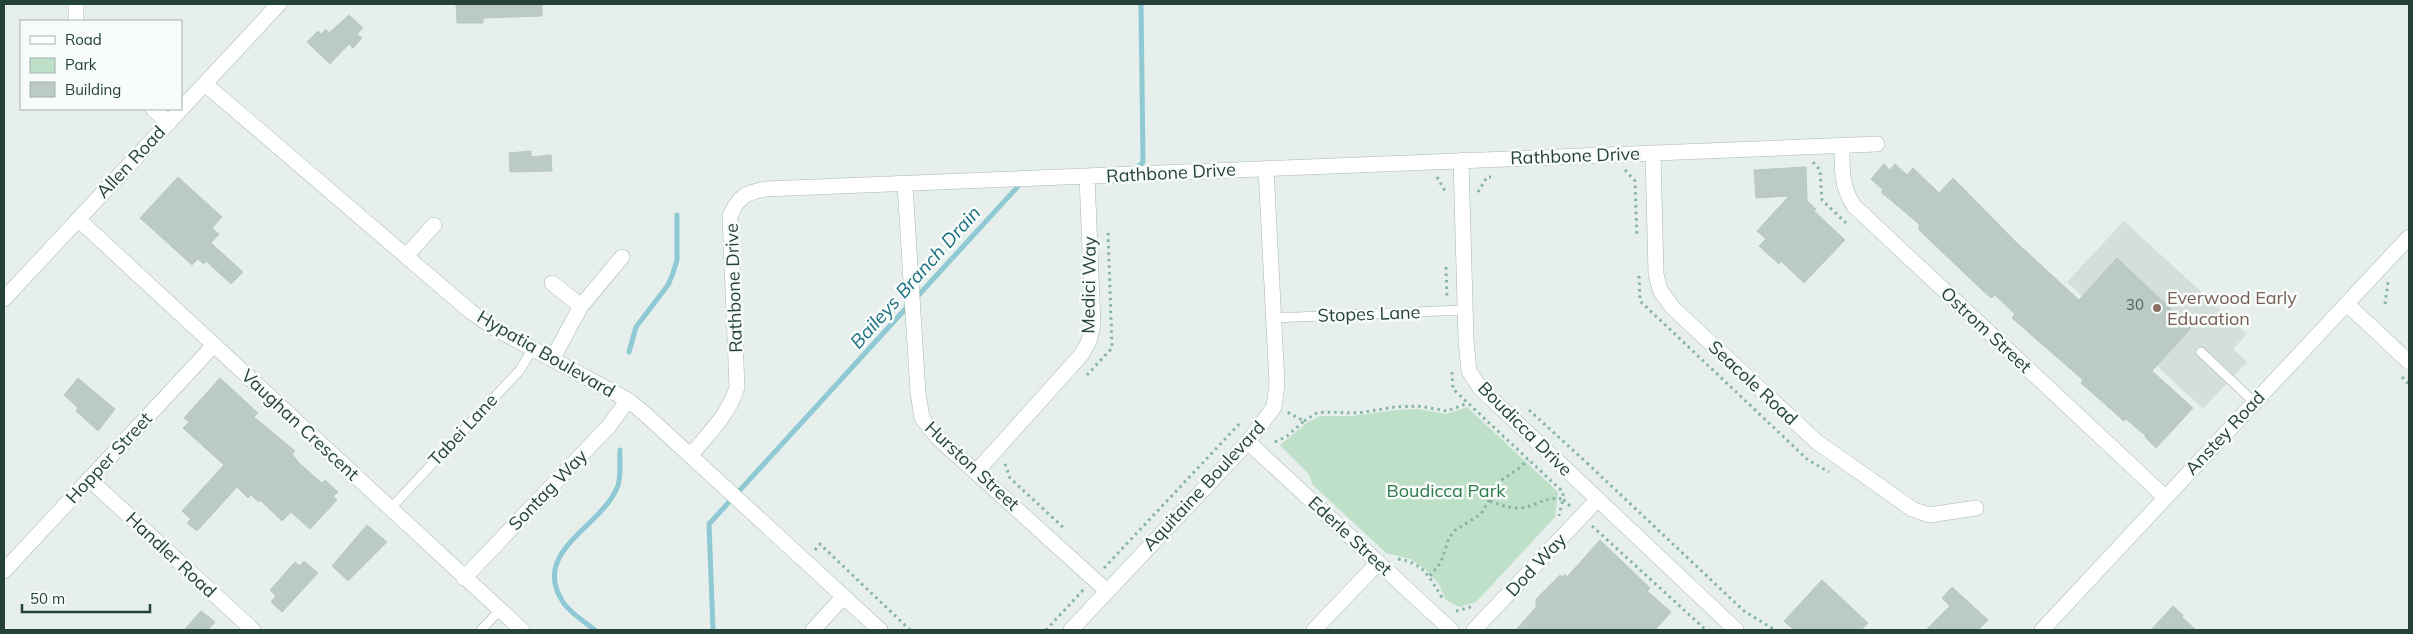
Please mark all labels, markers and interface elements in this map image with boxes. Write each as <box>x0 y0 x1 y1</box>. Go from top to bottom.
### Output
legend <box>20 20 182 110</box>
text: Road <box>65 30 102 49</box>
text: Park <box>65 55 97 74</box>
text: Building <box>65 80 121 99</box>
street label: Allen Road <box>91 121 170 203</box>
street label: Rathbone Drive <box>1510 142 1640 169</box>
street label: Rathbone Drive <box>1106 158 1236 187</box>
water label: Baileys Branch Drain <box>845 201 985 353</box>
street label: Rathbone Drive <box>720 223 747 353</box>
street label: Medici Way <box>1076 236 1101 334</box>
street label: Ostrom Street <box>1936 282 2037 378</box>
place label: Everwood Early Education <box>2167 286 2297 330</box>
house number: 30 <box>2126 295 2144 314</box>
street label: Stopes Lane <box>1317 300 1421 327</box>
marker: Everwood Early Education <box>2151 302 2163 314</box>
street label: Hypatia Boulevard <box>473 305 619 402</box>
street label: Seacole Road <box>1704 335 1803 430</box>
street label: Vaughan Crescent <box>237 364 364 485</box>
street label: Boudicca Drive <box>1473 376 1578 481</box>
street label: Anstey Road <box>2180 386 2269 480</box>
street label: Tabei Lane <box>423 389 502 471</box>
street label: Hopper Street <box>61 407 157 508</box>
street label: Hurston Street <box>920 416 1024 515</box>
street label: Aquitaine Boulevard <box>1137 416 1270 555</box>
street label: Sontag Way <box>503 444 592 535</box>
park label: Boudicca Park <box>1387 479 1506 502</box>
street label: Ederle Street <box>1304 491 1397 580</box>
street label: Handler Road <box>121 507 221 602</box>
street label: Dod Way <box>1500 528 1571 601</box>
scale bar <box>22 582 150 614</box>
text: 50 m <box>30 589 65 608</box>

